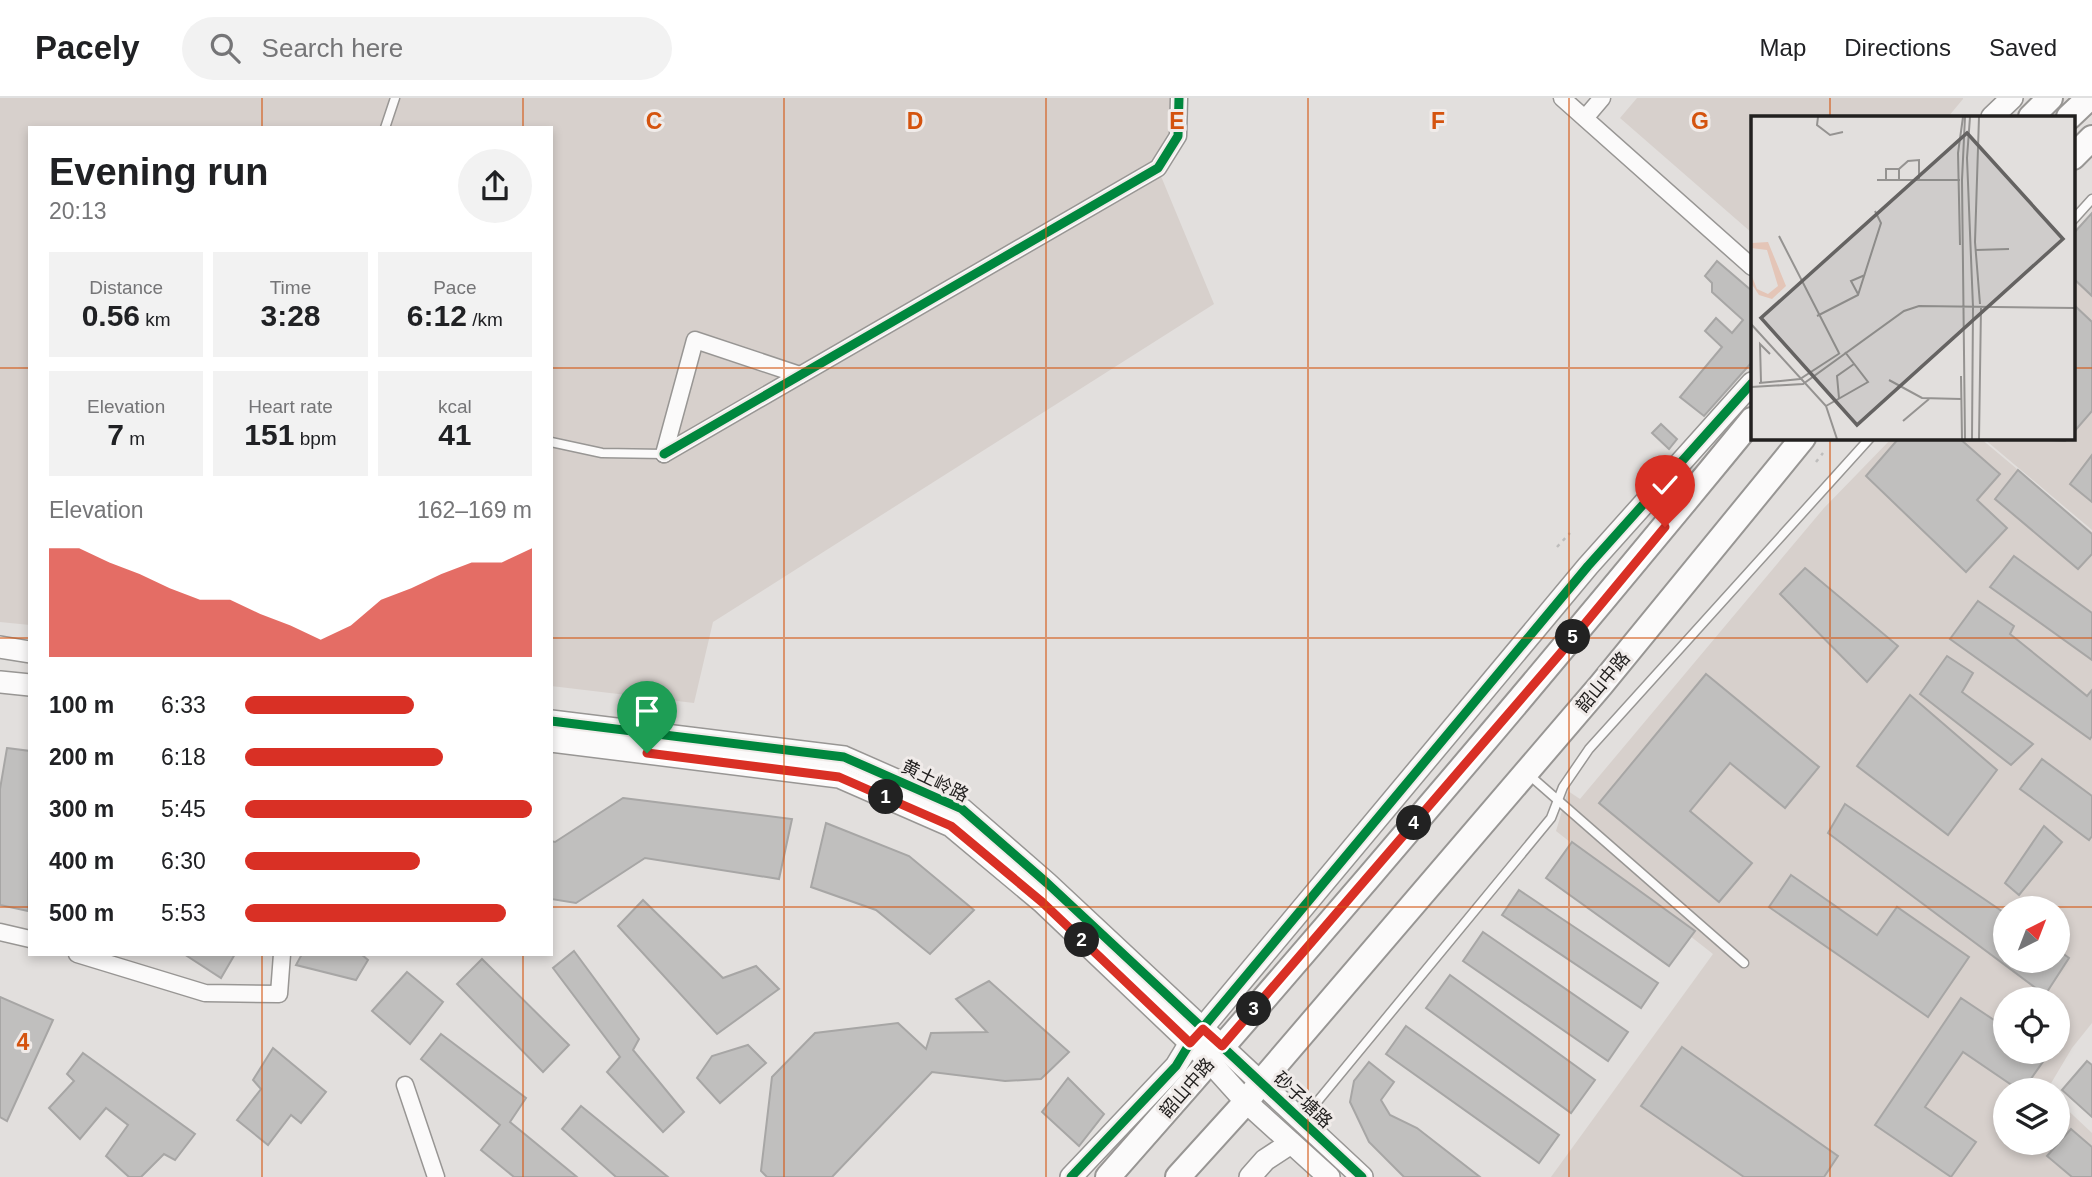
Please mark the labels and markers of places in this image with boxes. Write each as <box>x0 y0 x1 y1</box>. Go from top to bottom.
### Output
pin <box>1635 455 1695 527</box>
pin: 5 <box>1556 620 1590 654</box>
pin <box>617 681 677 753</box>
pin: 1 <box>868 780 903 814</box>
pin: 4 <box>1396 806 1432 840</box>
pin: 2 <box>1064 922 1100 958</box>
pin: 3 <box>1236 992 1272 1026</box>

